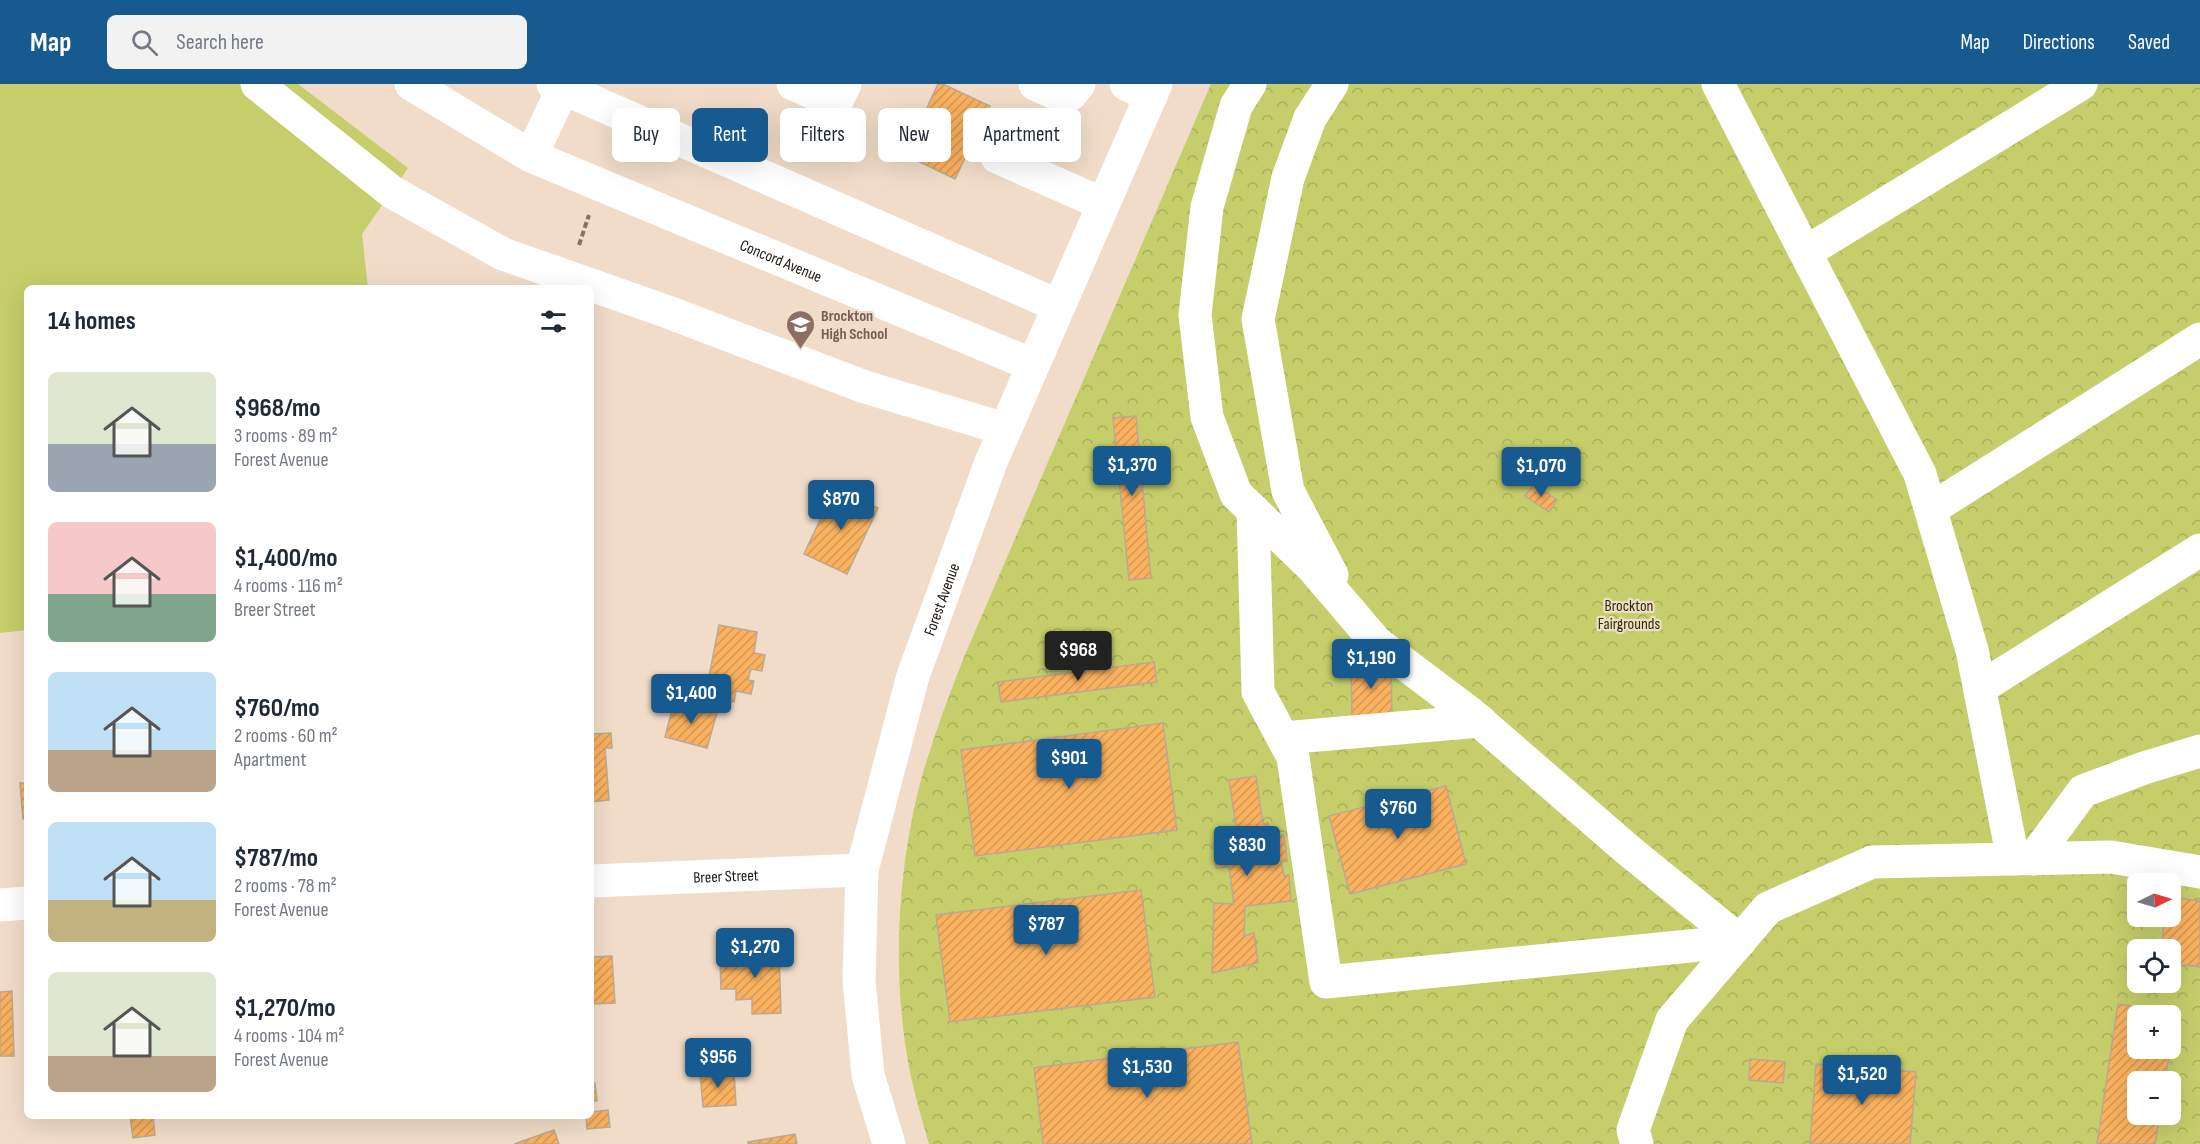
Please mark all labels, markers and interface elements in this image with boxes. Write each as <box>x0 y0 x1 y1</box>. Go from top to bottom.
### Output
search box <box>107 15 527 69</box>
text: Map <box>30 26 71 59</box>
icon: search <box>128 26 161 59</box>
text: Search here <box>176 29 264 56</box>
text: Map <box>1960 30 1990 55</box>
text: Directions <box>2023 30 2095 55</box>
text: Saved <box>2128 30 2170 55</box>
chip: Buy <box>612 108 680 162</box>
chip: Rent <box>692 108 768 162</box>
chip: Filters <box>780 108 866 162</box>
chip: New <box>878 108 951 162</box>
chip: Apartment <box>963 108 1081 162</box>
street label: Concord Avenue <box>737 236 824 287</box>
icon: filters <box>537 305 570 338</box>
text: 14 homes <box>48 306 136 337</box>
place label: Brockton High School <box>821 307 887 344</box>
school or university icon: Brockton High School <box>784 308 816 350</box>
text: $968/mo <box>234 393 321 424</box>
icon: home <box>96 396 168 468</box>
text: 3 rooms · 89 m² <box>234 424 338 448</box>
pin: $1,370 <box>1083 446 1181 497</box>
pin: $1,070 <box>1492 447 1590 498</box>
text: Forest Avenue <box>234 448 328 472</box>
text: $1,370 <box>1107 453 1157 477</box>
text: $1,070 <box>1516 454 1566 478</box>
pin: $870 <box>805 480 877 531</box>
text: $870 <box>822 487 860 511</box>
text: $1,400/mo <box>234 543 338 574</box>
icon: home <box>96 546 168 618</box>
street label: Forest Avenue <box>921 561 964 638</box>
text: 4 rooms · 116 m² <box>234 574 343 598</box>
park label: Brockton Fairgrounds <box>1598 597 1660 634</box>
text: Breer Street <box>234 598 316 622</box>
pin: $968 <box>1042 631 1114 682</box>
text: $968 <box>1059 638 1097 662</box>
pin: $1,190 <box>1322 639 1420 690</box>
text: $1,190 <box>1346 646 1396 670</box>
pin: $1,400 <box>642 674 740 725</box>
text: $1,400 <box>665 681 717 705</box>
text: $760/mo <box>234 693 320 724</box>
icon: home <box>96 696 168 768</box>
text: 2 rooms · 60 m² <box>234 724 338 748</box>
pin: $901 <box>1033 739 1105 790</box>
text: $901 <box>1050 746 1088 770</box>
text: Apartment <box>234 748 307 772</box>
pin: $760 <box>1362 789 1434 840</box>
text: $760 <box>1379 796 1417 820</box>
pin: $830 <box>1211 826 1283 877</box>
text: $830 <box>1228 833 1266 857</box>
text: $787/mo <box>234 843 318 874</box>
icon: home <box>96 846 168 918</box>
street label: Breer Street <box>693 866 759 888</box>
north arrow <box>2127 873 2181 927</box>
map controls <box>2127 873 2181 1125</box>
text: 2 rooms · 78 m² <box>234 874 337 898</box>
text: Forest Avenue <box>234 898 328 922</box>
pin: $787 <box>1010 905 1082 956</box>
text: $787 <box>1028 912 1064 936</box>
pin: $1,270 <box>706 928 804 979</box>
text: $1,270 <box>730 935 780 959</box>
button: locate <box>2127 939 2181 993</box>
text: $1,270/mo <box>234 993 336 1024</box>
icon: home <box>96 996 168 1068</box>
button: + <box>2127 1005 2181 1059</box>
text: 4 rooms · 104 m² <box>234 1024 344 1048</box>
pin: $956 <box>682 1038 754 1089</box>
text: $956 <box>699 1045 737 1069</box>
text: Forest Avenue <box>234 1048 328 1072</box>
pin: $1,530 <box>1098 1048 1196 1099</box>
text: $1,530 <box>1122 1055 1172 1079</box>
pin: $1,520 <box>1813 1055 1911 1106</box>
text: $1,520 <box>1837 1062 1887 1086</box>
button: − <box>2127 1071 2181 1125</box>

